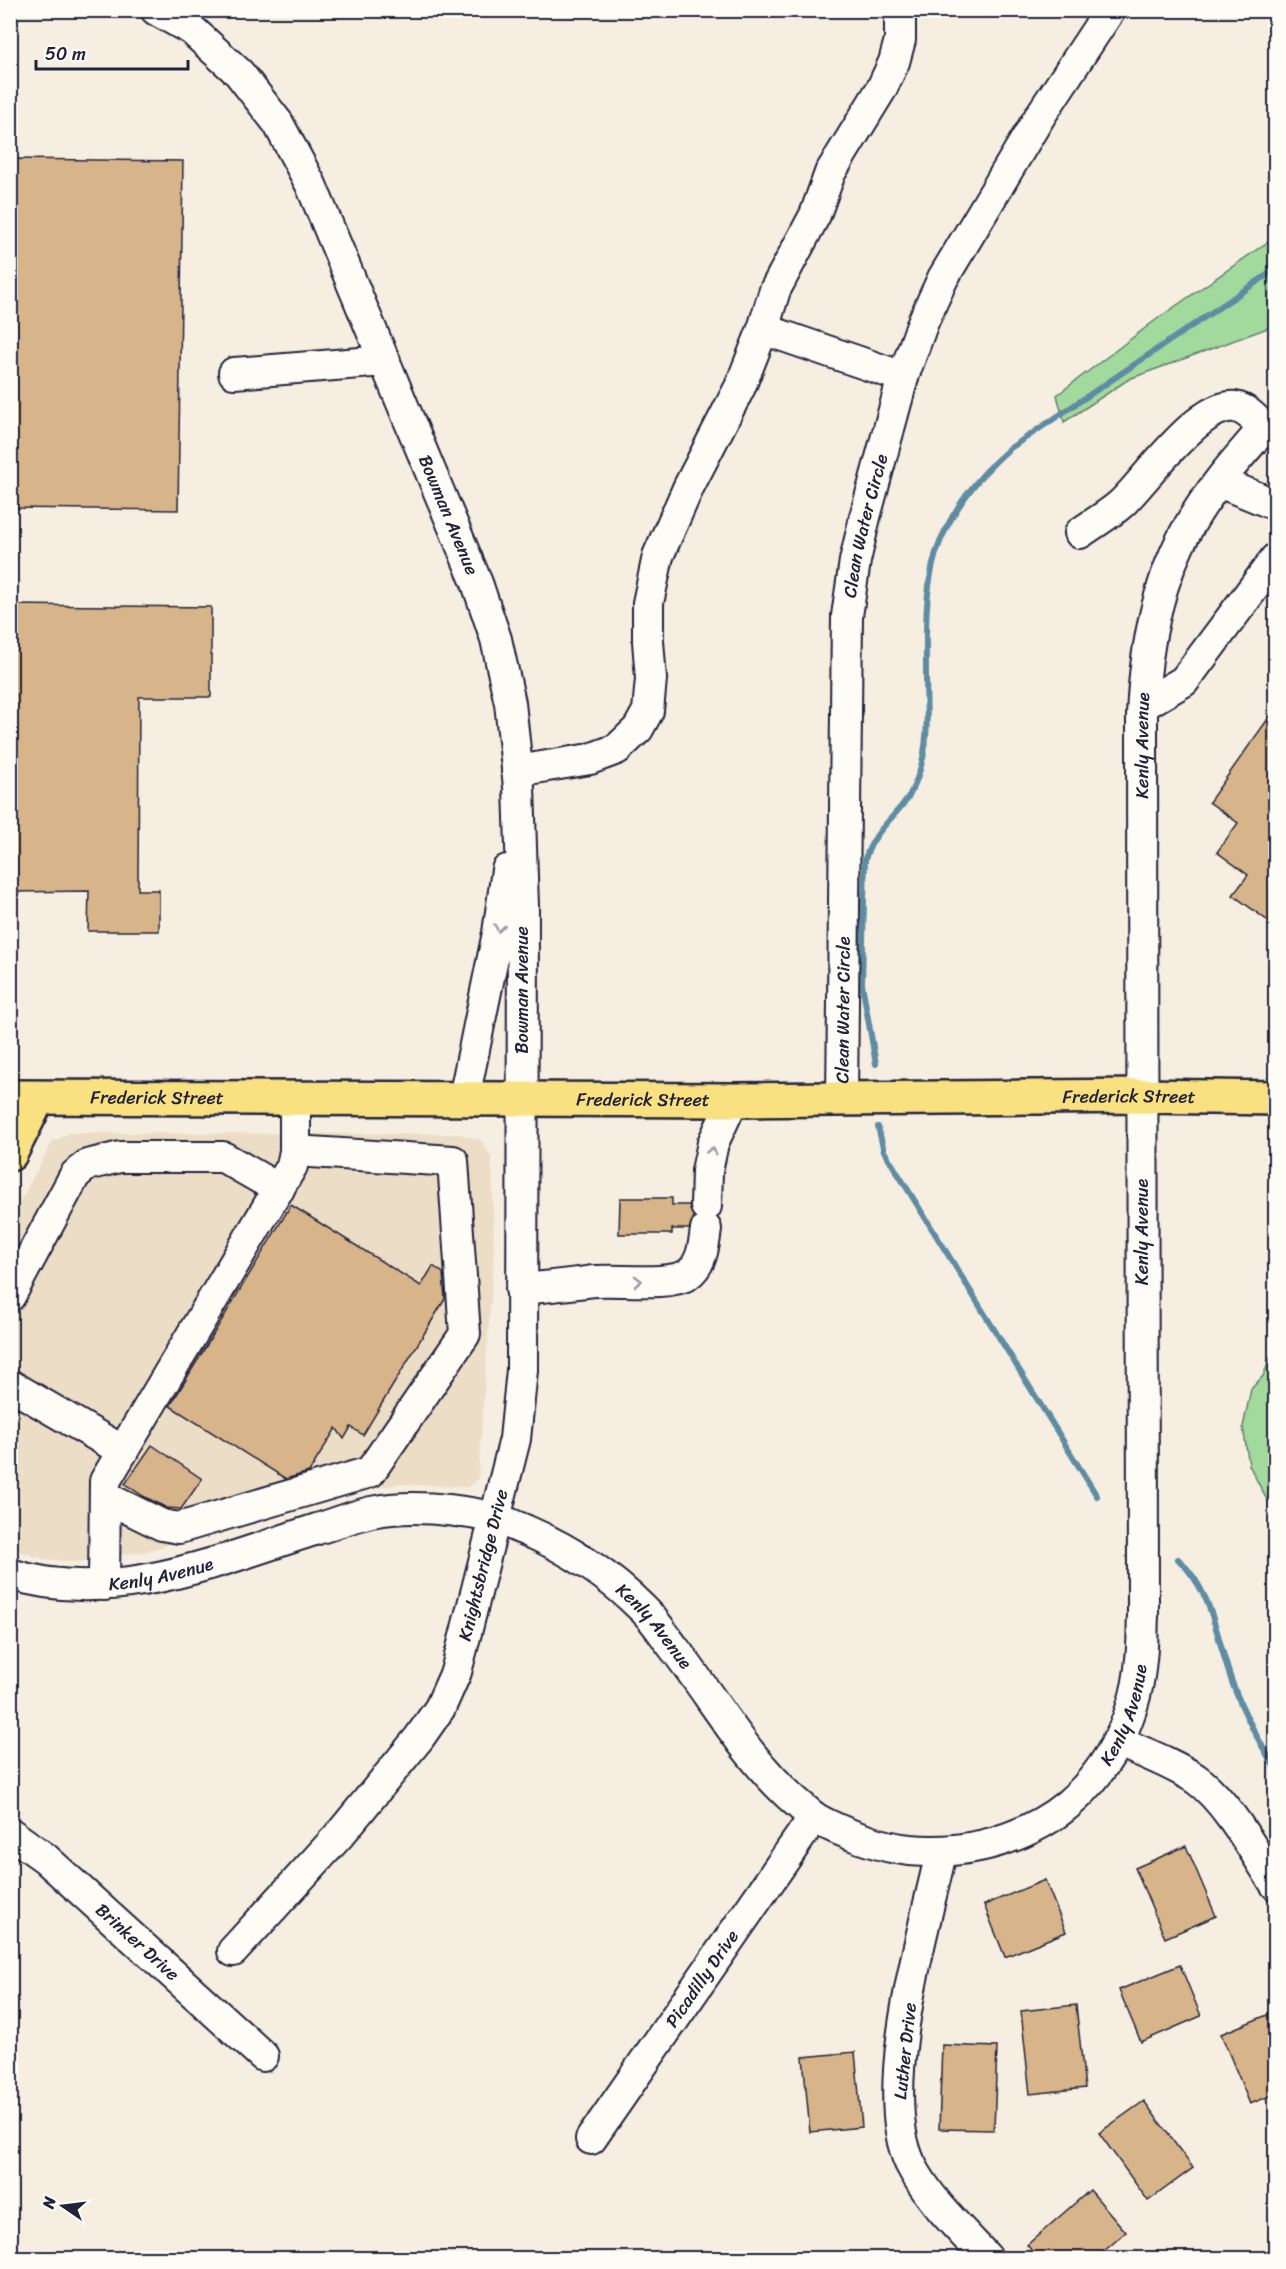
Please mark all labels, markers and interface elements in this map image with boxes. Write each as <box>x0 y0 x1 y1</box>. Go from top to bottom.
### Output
scale bar <box>36 33 188 71</box>
text: 50 m <box>45 38 86 70</box>
street label: Bowman Avenue <box>409 450 488 580</box>
street label: Clean Water Circle <box>834 450 897 600</box>
street label: Kenly Avenue <box>1126 691 1159 799</box>
one-way arrow <box>493 923 506 933</box>
street label: Bowman Avenue <box>506 926 538 1054</box>
street label: Clean Water Circle <box>826 936 860 1084</box>
street label: Frederick Street <box>1062 1080 1196 1113</box>
street label: Frederick Street <box>90 1081 224 1114</box>
street label: Frederick Street <box>576 1083 710 1116</box>
one-way arrow <box>704 1146 717 1156</box>
street label: Kenly Avenue <box>1126 1178 1158 1285</box>
one-way arrow <box>633 1274 642 1287</box>
street label: Knightsbridge Drive <box>449 1486 517 1644</box>
street label: Kenly Avenue <box>107 1548 218 1600</box>
street label: Kenly Avenue <box>608 1575 701 1676</box>
street label: Kenly Avenue <box>1091 1662 1156 1772</box>
street label: Brinker Drive <box>88 1895 187 1989</box>
street label: Picadilly Drive <box>657 1923 747 2034</box>
street label: Luther Drive <box>884 2001 926 2101</box>
north arrow <box>33 2176 93 2236</box>
text: N <box>33 2193 65 2212</box>

